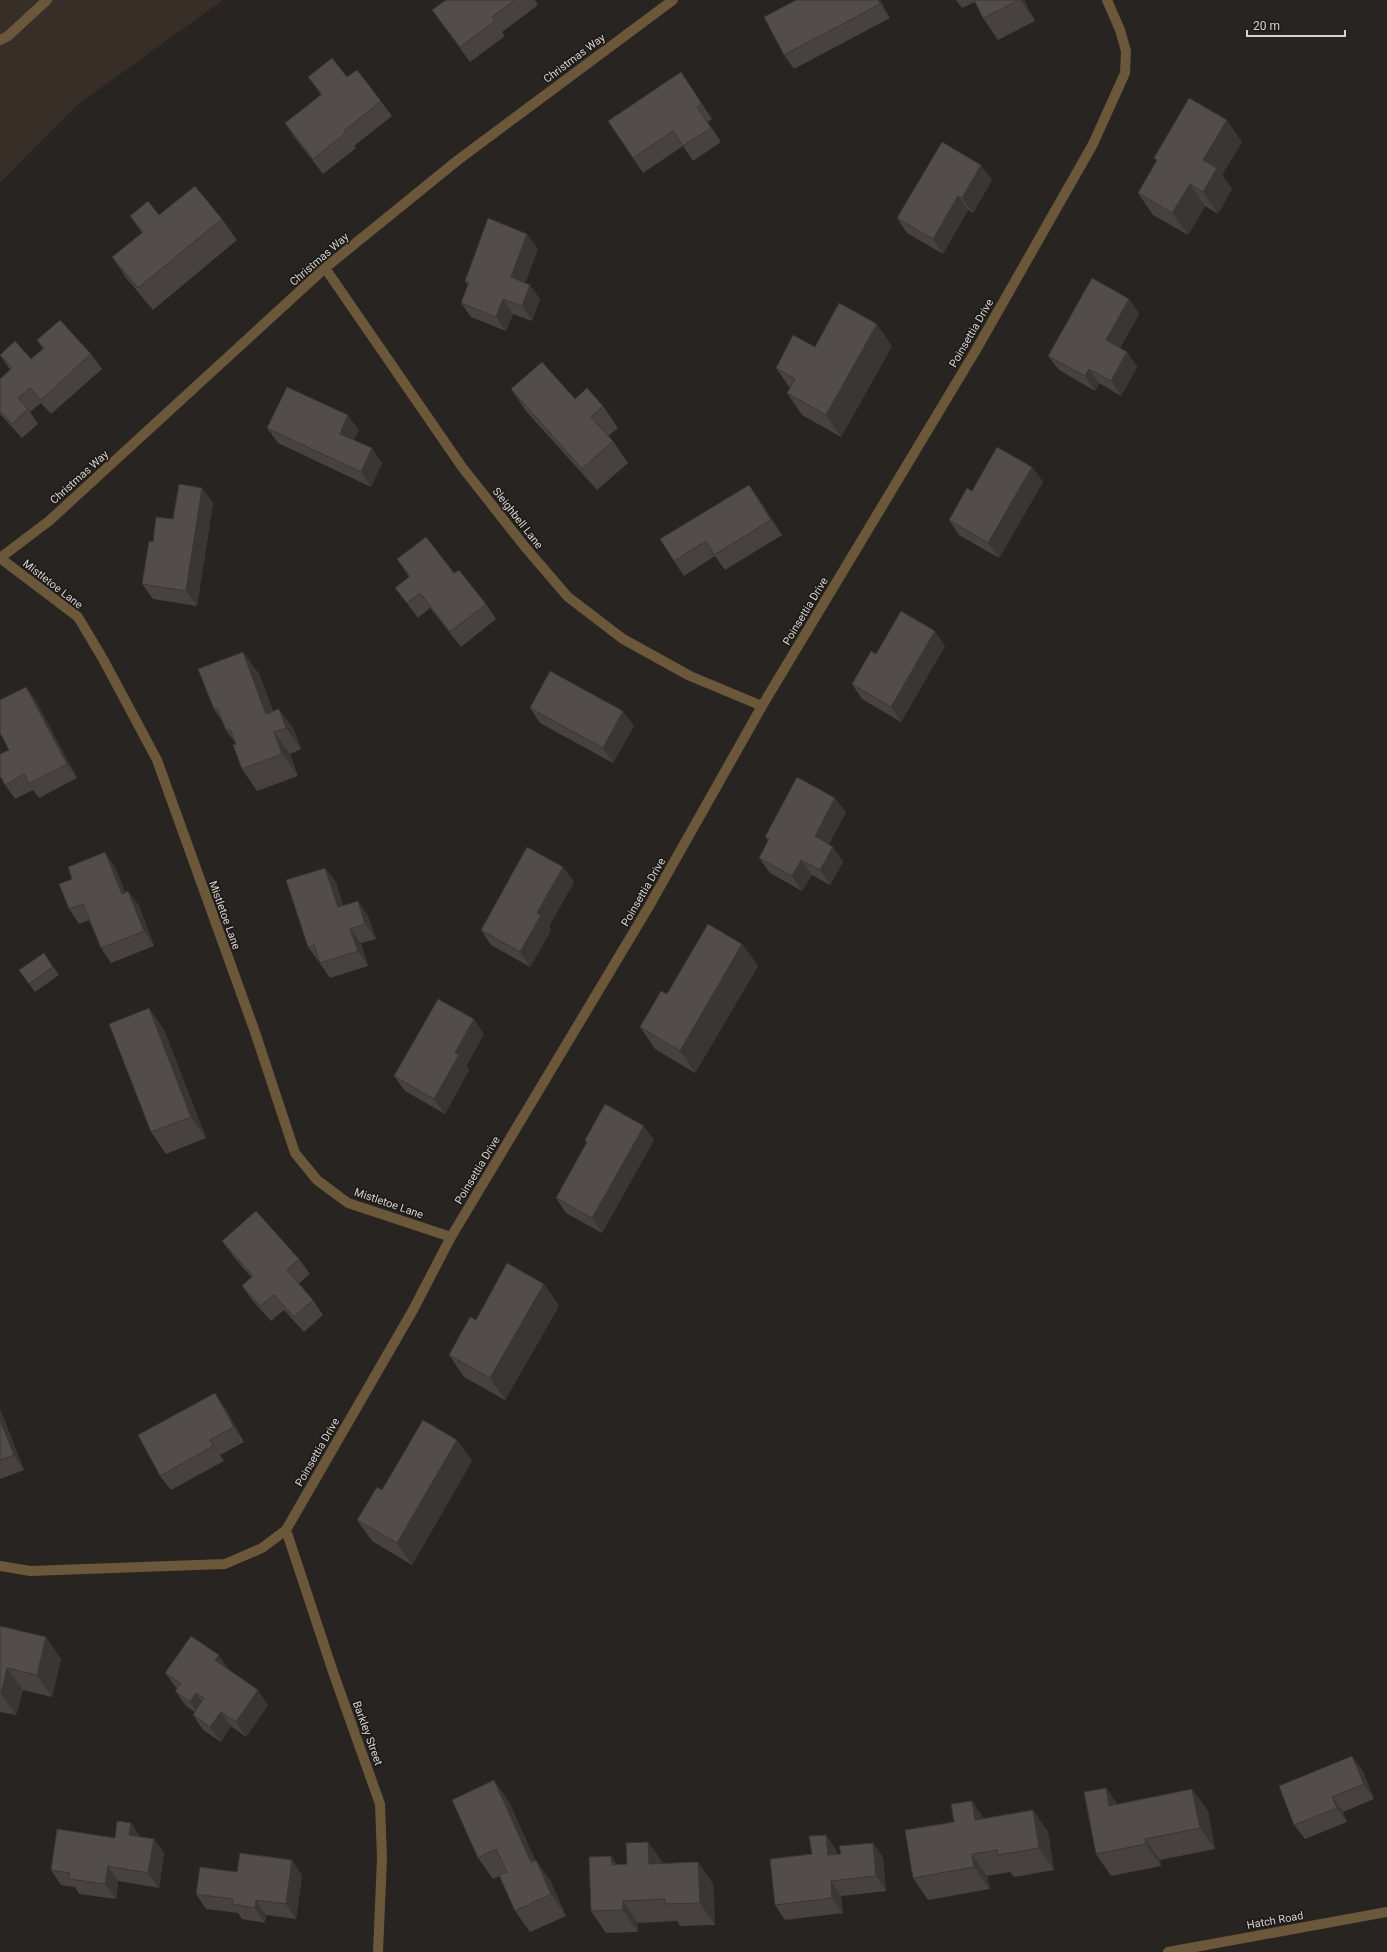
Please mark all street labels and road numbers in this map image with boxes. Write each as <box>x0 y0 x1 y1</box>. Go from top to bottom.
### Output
street label: Christmas Way <box>541 31 608 86</box>
street label: Christmas Way <box>287 230 352 288</box>
street label: Poinsettia Drive <box>947 297 996 370</box>
street label: Christmas Way <box>48 447 112 507</box>
street label: Sleighbell Lane <box>490 485 546 552</box>
street label: Mistletoe Lane <box>20 557 85 612</box>
street label: Poinsettia Drive <box>780 575 831 647</box>
street label: Poinsettia Drive <box>619 856 668 929</box>
street label: Mistletoe Lane <box>206 879 243 951</box>
street label: Poinsettia Drive <box>452 1134 503 1206</box>
street label: Mistletoe Lane <box>353 1186 425 1221</box>
street label: Poinsettia Drive <box>293 1416 342 1489</box>
street label: Barkley Street <box>350 1699 385 1768</box>
street label: Hatch Road <box>1246 1909 1304 1932</box>

